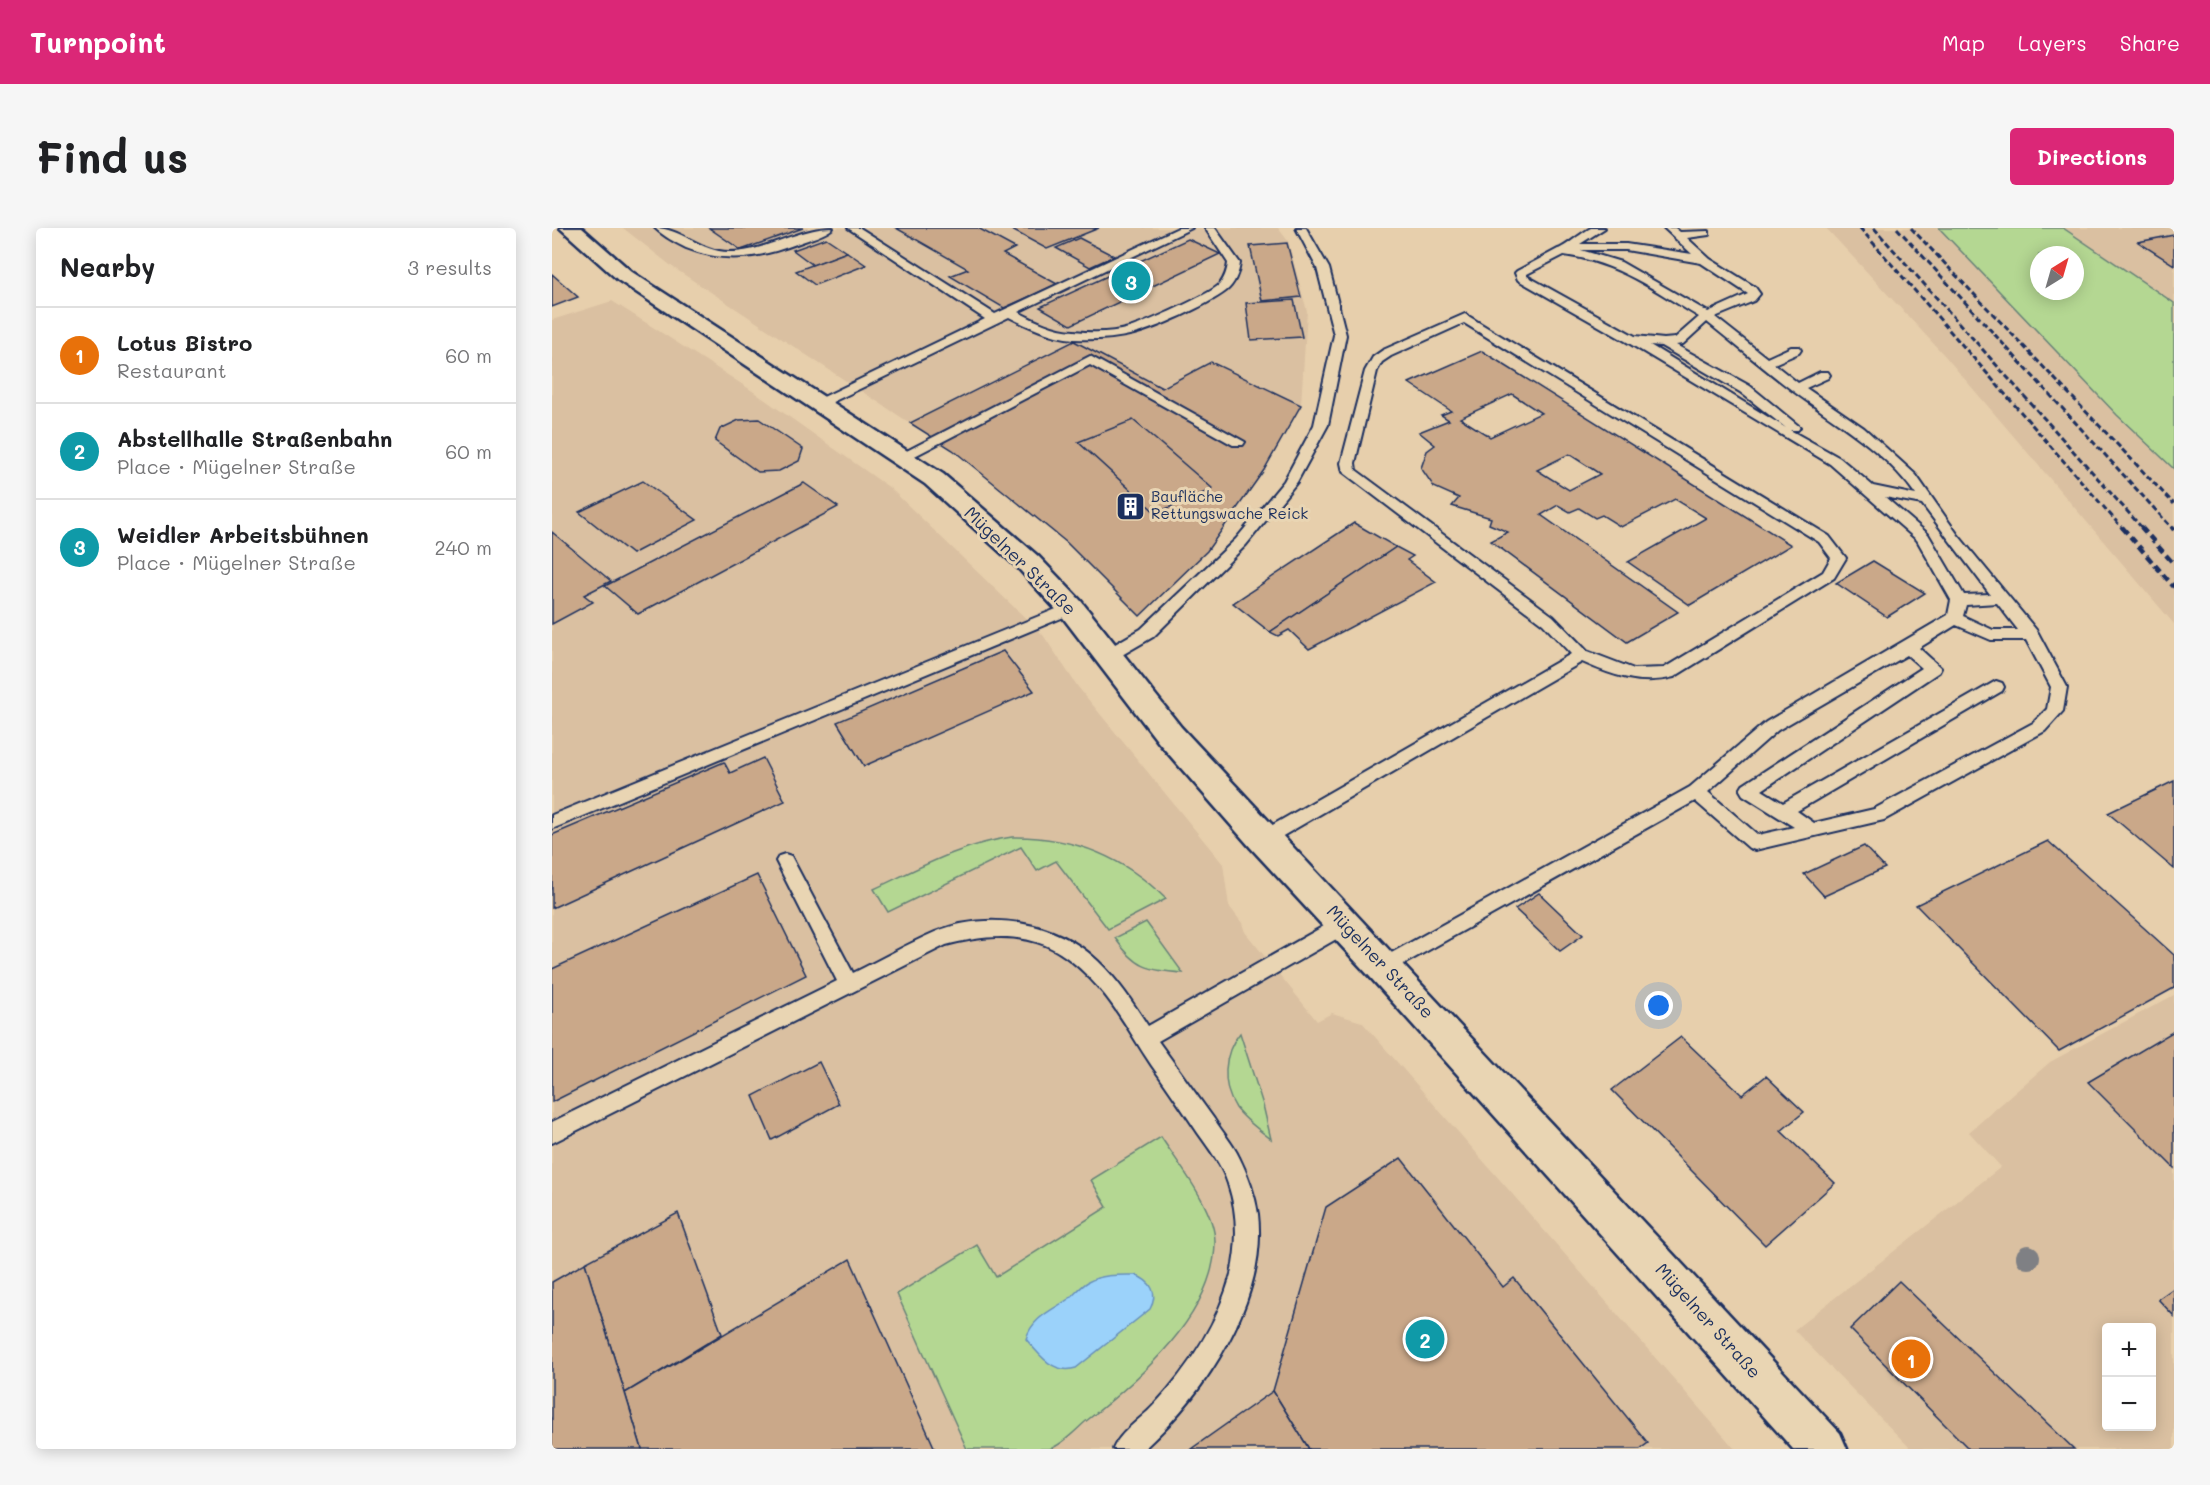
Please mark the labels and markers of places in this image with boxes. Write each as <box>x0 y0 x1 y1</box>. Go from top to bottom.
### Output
pin: 3 <box>1112 259 1150 304</box>
place label: Baufläche Rettungswache Reick <box>1151 486 1308 523</box>
building icon: Baufläche Rettungswache Reick <box>1114 490 1146 522</box>
pin: 2 <box>1406 1316 1444 1362</box>
pin: 1 <box>1892 1336 1930 1382</box>

